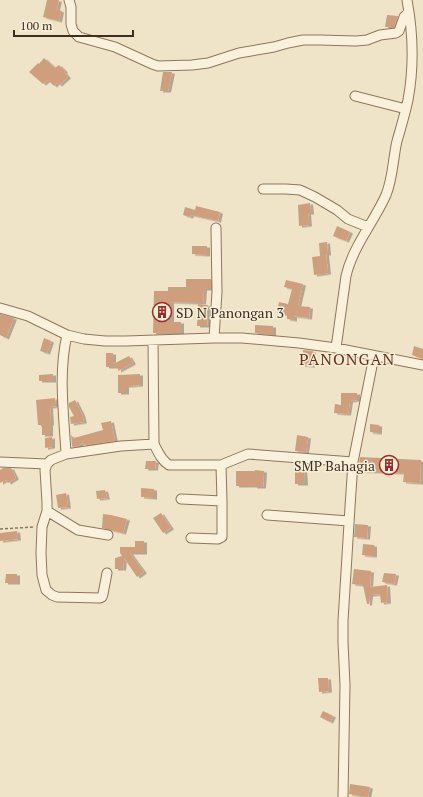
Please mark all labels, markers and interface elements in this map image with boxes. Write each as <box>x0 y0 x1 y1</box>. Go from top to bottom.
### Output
scale bar <box>14 12 133 38</box>
text: 100 m <box>20 18 53 33</box>
building icon: SD N Panongan 3 <box>151 301 173 323</box>
place label: SD N Panongan 3 <box>176 303 284 322</box>
district label: PANONGAN <box>299 348 395 370</box>
building icon: SMP Bahagia <box>378 454 400 476</box>
place label: SMP Bahagia <box>294 456 375 475</box>

